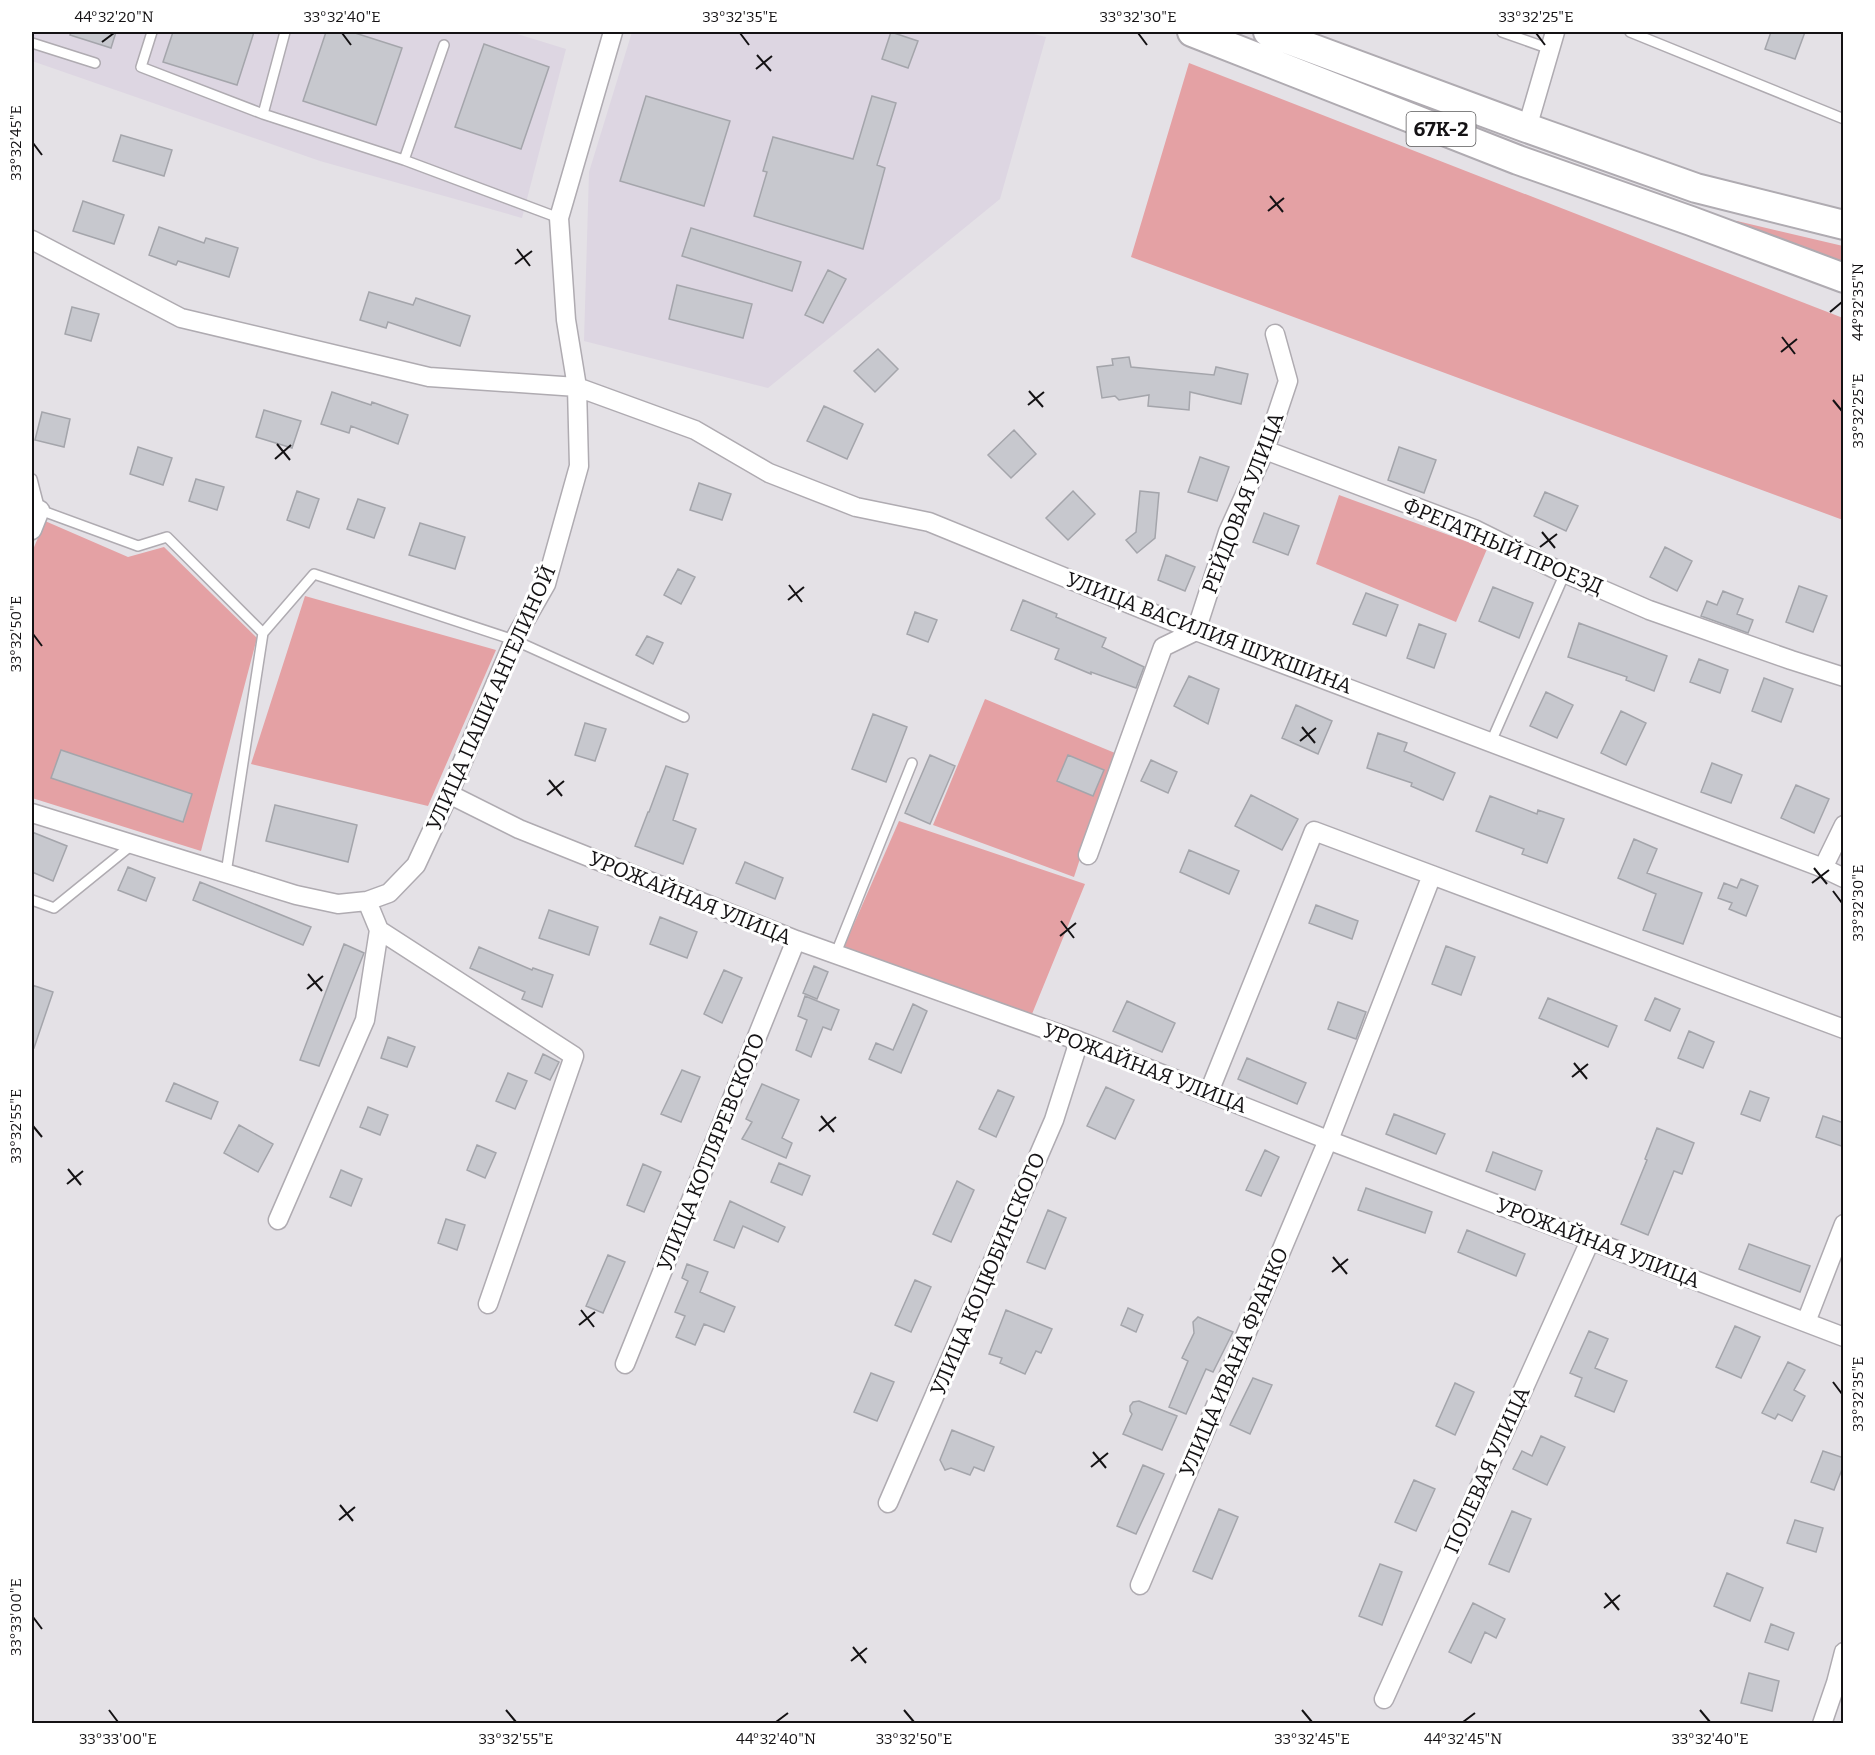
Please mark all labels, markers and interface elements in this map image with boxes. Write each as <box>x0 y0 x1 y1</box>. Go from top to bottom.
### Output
text: 44°32'20"N <box>74 8 154 26</box>
text: 33°32'40"E <box>303 8 381 26</box>
text: 33°32'35"E <box>702 8 778 26</box>
text: 33°32'30"E <box>1100 8 1176 26</box>
text: 33°32'25"E <box>1499 8 1573 26</box>
text: 33°32'45"E <box>7 105 25 181</box>
road number: 67К-2 <box>1406 112 1476 146</box>
text: 44°32'35"N <box>1849 263 1867 341</box>
text: 33°32'25"E <box>1849 374 1867 448</box>
street label: РЕЙДОВАЯ УЛИЦА <box>1196 409 1290 597</box>
street label: ФРЕГАТНЫЙ ПРОЕЗД <box>1399 492 1607 600</box>
street label: УЛИЦА ПАШИ АНГЕЛИНОЙ <box>421 561 561 835</box>
street label: УЛИЦА ВАСИЛИЯ ШУКШИНА <box>1062 566 1356 700</box>
text: 33°32'50"E <box>7 596 25 672</box>
street label: УРОЖАЙНАЯ УЛИЦА <box>585 845 795 951</box>
text: 33°32'30"E <box>1849 865 1867 941</box>
street label: УРОЖАЙНАЯ УЛИЦА <box>1039 1017 1251 1119</box>
street label: УЛИЦА КОТЛЯРЕВСКОГО <box>651 1029 771 1275</box>
text: 33°32'55"E <box>7 1089 25 1163</box>
street label: УЛИЦА КОЦЮБИНСКОГО <box>925 1149 1051 1399</box>
street label: УРОЖАЙНАЯ УЛИЦА <box>1492 1192 1704 1294</box>
street label: УЛИЦА ИВАНА ФРАНКО <box>1174 1243 1294 1481</box>
text: 33°32'35"E <box>1849 1356 1867 1432</box>
street label: ПОЛЕВАЯ УЛИЦА <box>1439 1382 1535 1557</box>
text: 33°33'00"E <box>7 1578 25 1656</box>
text: 33°33'00"E <box>79 1730 157 1748</box>
text: 33°32'55"E <box>479 1730 553 1748</box>
text: 44°32'40"N <box>736 1730 816 1748</box>
text: 33°32'50"E <box>876 1730 952 1748</box>
text: 33°32'45"E <box>1274 1730 1350 1748</box>
text: 44°32'45"N <box>1424 1730 1502 1748</box>
text: 33°32'40"E <box>1671 1730 1749 1748</box>

